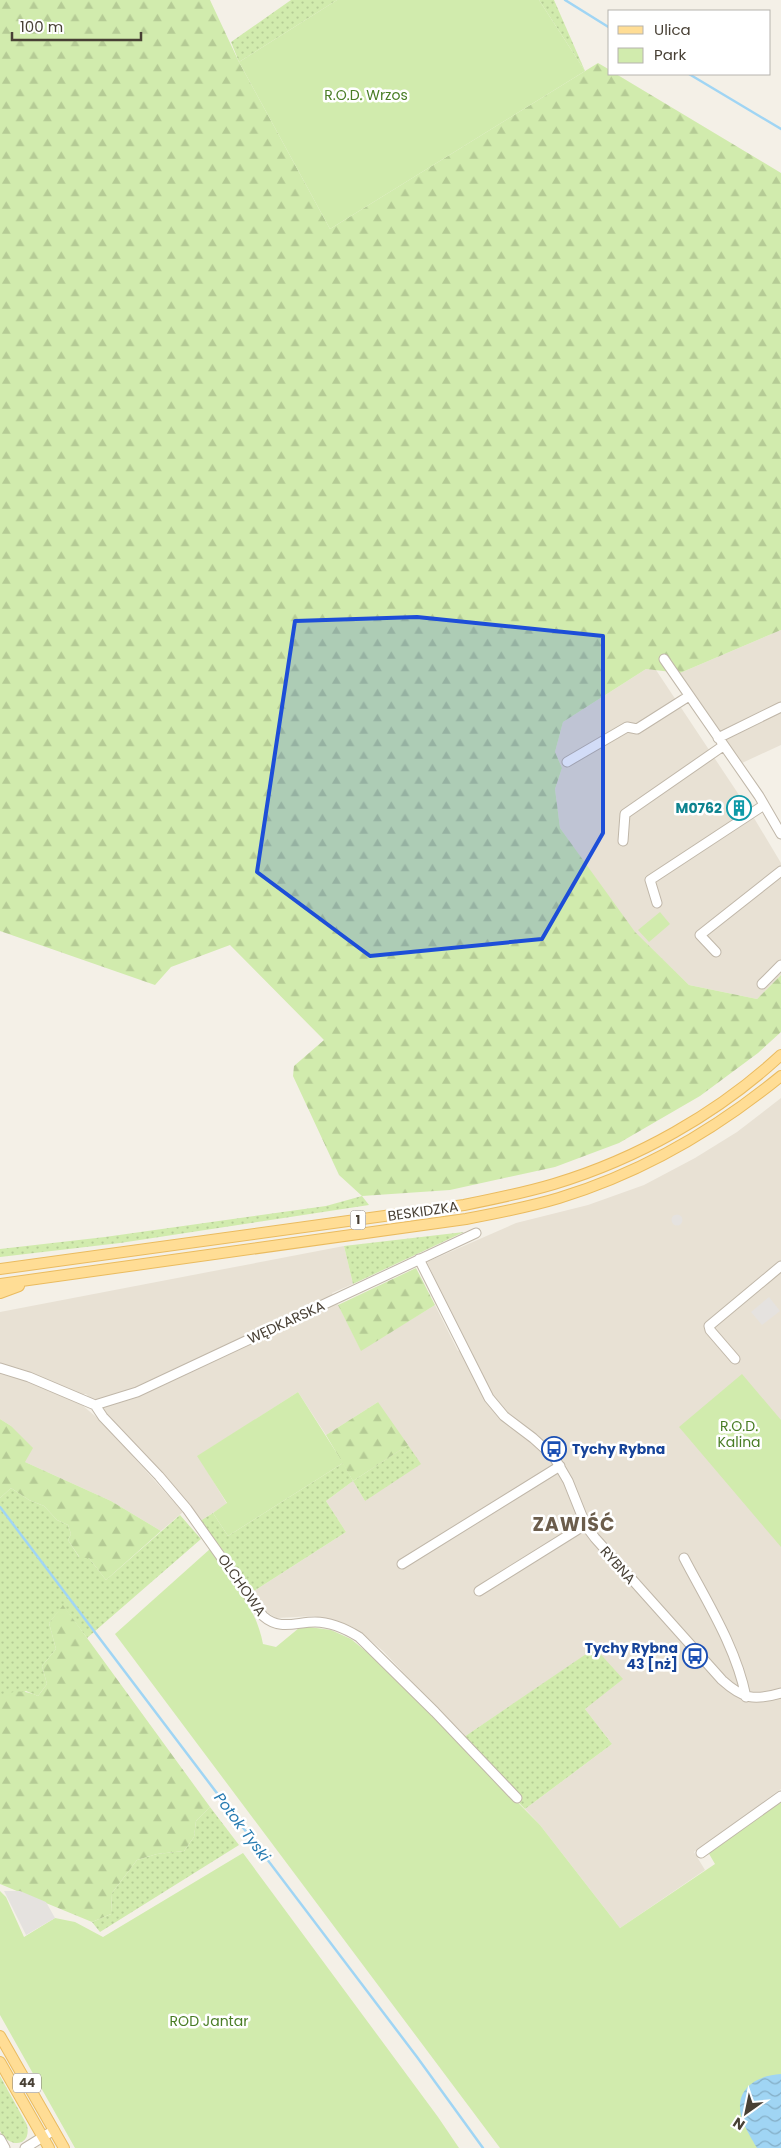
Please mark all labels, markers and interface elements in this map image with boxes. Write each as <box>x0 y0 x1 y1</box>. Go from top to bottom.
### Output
scale bar <box>12 10 141 42</box>
legend <box>608 10 771 75</box>
text: 100 m <box>20 16 63 37</box>
text: Ulica <box>654 19 691 40</box>
text: Park <box>654 44 686 65</box>
park label: R.O.D. Wrzos <box>324 85 408 105</box>
building icon: M0762 <box>726 795 752 821</box>
place label: M0762 <box>676 798 722 818</box>
street label: BESKIDZKA <box>386 1196 460 1226</box>
road number: 1 <box>350 1210 366 1230</box>
street label: WĘDKARSKA <box>244 1295 328 1349</box>
park label: R.O.D. Kalina <box>717 1416 761 1452</box>
bus stop icon: Tychy Rybna <box>541 1436 567 1462</box>
place label: Tychy Rybna <box>572 1439 665 1459</box>
district label: ZAWIŚĆ <box>532 1511 616 1538</box>
street label: RYBNA <box>596 1542 640 1588</box>
street label: OLCHOWA <box>213 1550 271 1620</box>
place label: Tychy Rybna 43 [nż] <box>585 1638 678 1674</box>
bus stop icon: Tychy Rybna 43 [nż] <box>682 1643 708 1669</box>
water label: Potok Tyski <box>210 1788 275 1866</box>
park label: ROD Jantar <box>170 2011 248 2031</box>
road number: 44 <box>13 2074 41 2092</box>
north arrow <box>721 2088 771 2138</box>
text: N <box>729 2113 749 2135</box>

